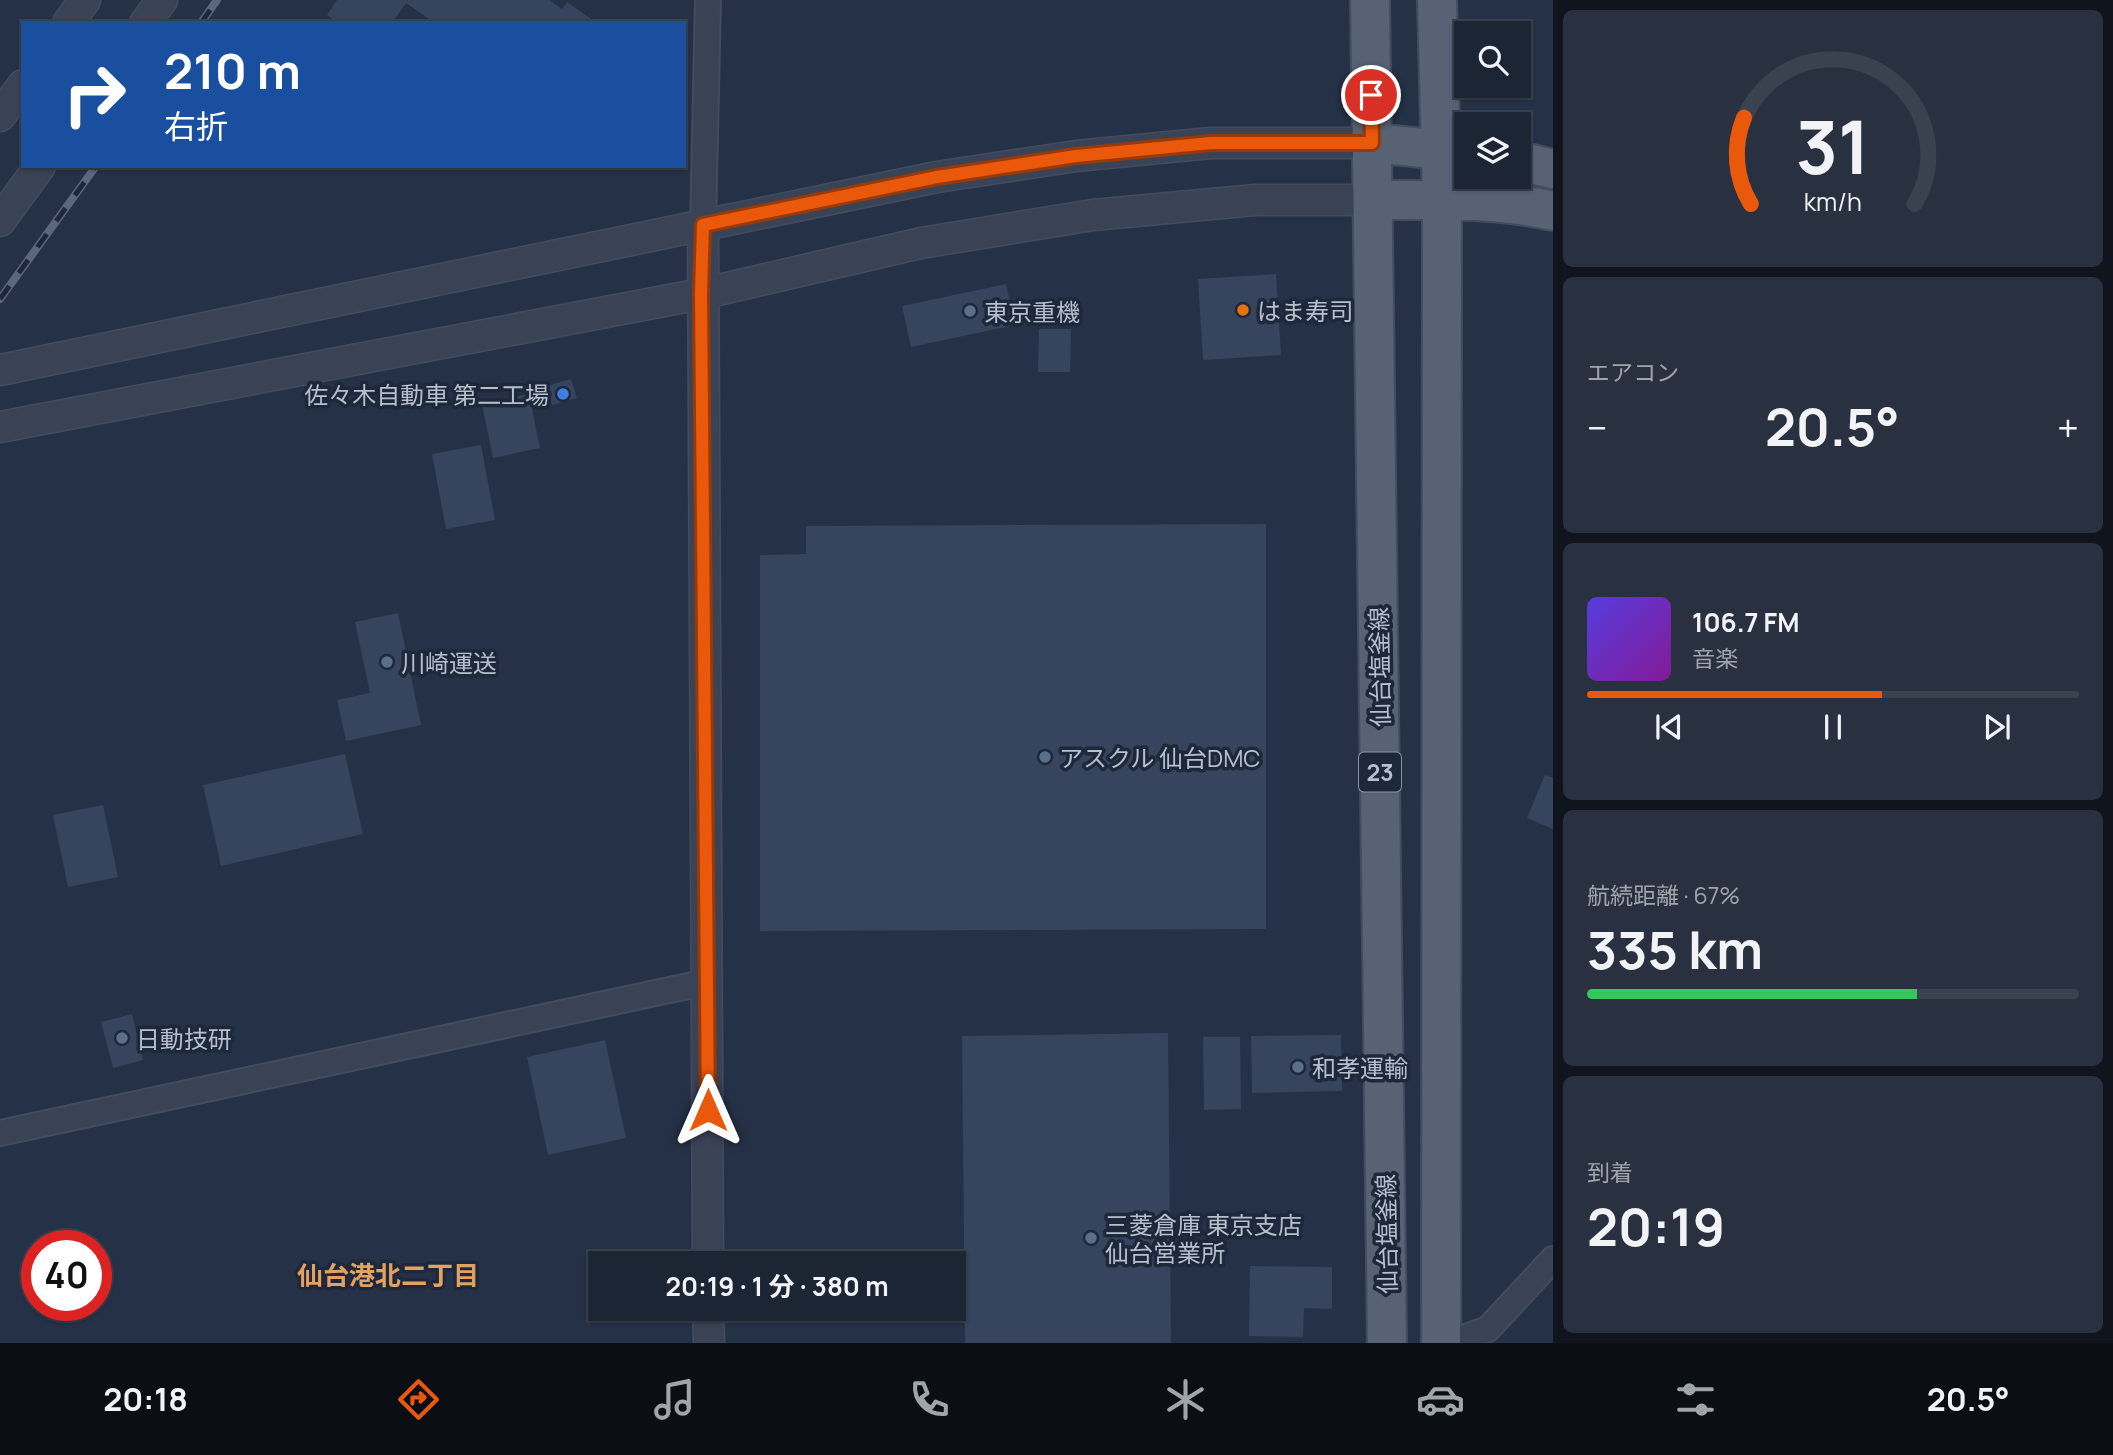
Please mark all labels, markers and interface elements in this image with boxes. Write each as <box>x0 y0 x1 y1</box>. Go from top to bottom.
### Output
map controls <box>1454 21 1531 189</box>
button: search <box>1454 21 1531 98</box>
text: 210 m <box>164 37 301 104</box>
icon: right <box>49 49 140 140</box>
pin <box>1341 65 1401 125</box>
icon: arrive <box>1352 76 1390 114</box>
text: 31 <box>1796 97 1870 197</box>
text: 右折 <box>164 104 228 148</box>
button: layers <box>1454 112 1531 189</box>
text: km/h <box>1804 184 1862 219</box>
place label: はま寿司 <box>1257 294 1353 327</box>
place label: 東京重機 <box>984 295 1080 328</box>
marker: はま寿司 <box>1235 302 1251 318</box>
marker: 東京重機 <box>962 303 978 319</box>
text: エアコン <box>1587 356 1679 388</box>
place label: 佐々木自動車 第二工場 <box>304 378 549 411</box>
marker: 佐々木自動車 第二工場 <box>555 386 571 402</box>
text: 20.5° <box>1765 391 1900 462</box>
text: − <box>1587 401 1608 453</box>
text: + <box>2057 401 2079 453</box>
text: 106.7 FM <box>1692 604 1799 640</box>
street label: 仙台塩釜線 <box>1361 607 1397 727</box>
text: 音楽 <box>1692 642 1738 674</box>
place label: 川崎運送 <box>401 646 497 679</box>
marker: 川崎運送 <box>379 654 395 670</box>
icon: previous <box>1650 708 1688 746</box>
icon: pause <box>1814 708 1852 746</box>
icon: next <box>1978 708 2016 746</box>
place label: アスクル 仙台DMC <box>1059 741 1261 774</box>
marker: アスクル 仙台DMC <box>1037 749 1053 765</box>
road number: 23 <box>1359 752 1401 792</box>
text: 航続距離 · 67% <box>1587 879 1740 911</box>
text: 335 km <box>1587 914 1763 985</box>
place label: 日動技研 <box>136 1022 232 1055</box>
marker: 日動技研 <box>114 1030 130 1046</box>
place label: 和孝運輸 <box>1312 1051 1408 1084</box>
marker: 和孝運輸 <box>1290 1059 1306 1075</box>
position arrow <box>671 1073 745 1147</box>
text: 到着 <box>1587 1156 1633 1188</box>
street label: 仙台塩釜線 <box>1368 1174 1404 1294</box>
text: 20:19 <box>1587 1191 1725 1262</box>
place label: 三菱倉庫 東京支店 仙台営業所 <box>1105 1208 1302 1269</box>
speed limit sign: 40 <box>21 1230 112 1321</box>
marker: 三菱倉庫 東京支店 仙台営業所 <box>1083 1230 1099 1246</box>
district label: 仙台港北二丁目 <box>297 1257 479 1293</box>
text: 20:19 · 1 分 · 380 m <box>665 1268 889 1304</box>
icon: directions <box>394 1375 443 1424</box>
icon: music <box>650 1375 699 1424</box>
icon: phone <box>905 1375 954 1424</box>
icon: climate <box>1161 1375 1210 1424</box>
icon: car <box>1416 1375 1465 1424</box>
icon: filters <box>1671 1375 1720 1424</box>
text: 20:18 <box>103 1377 188 1421</box>
text: 20.5° <box>1927 1377 2010 1421</box>

